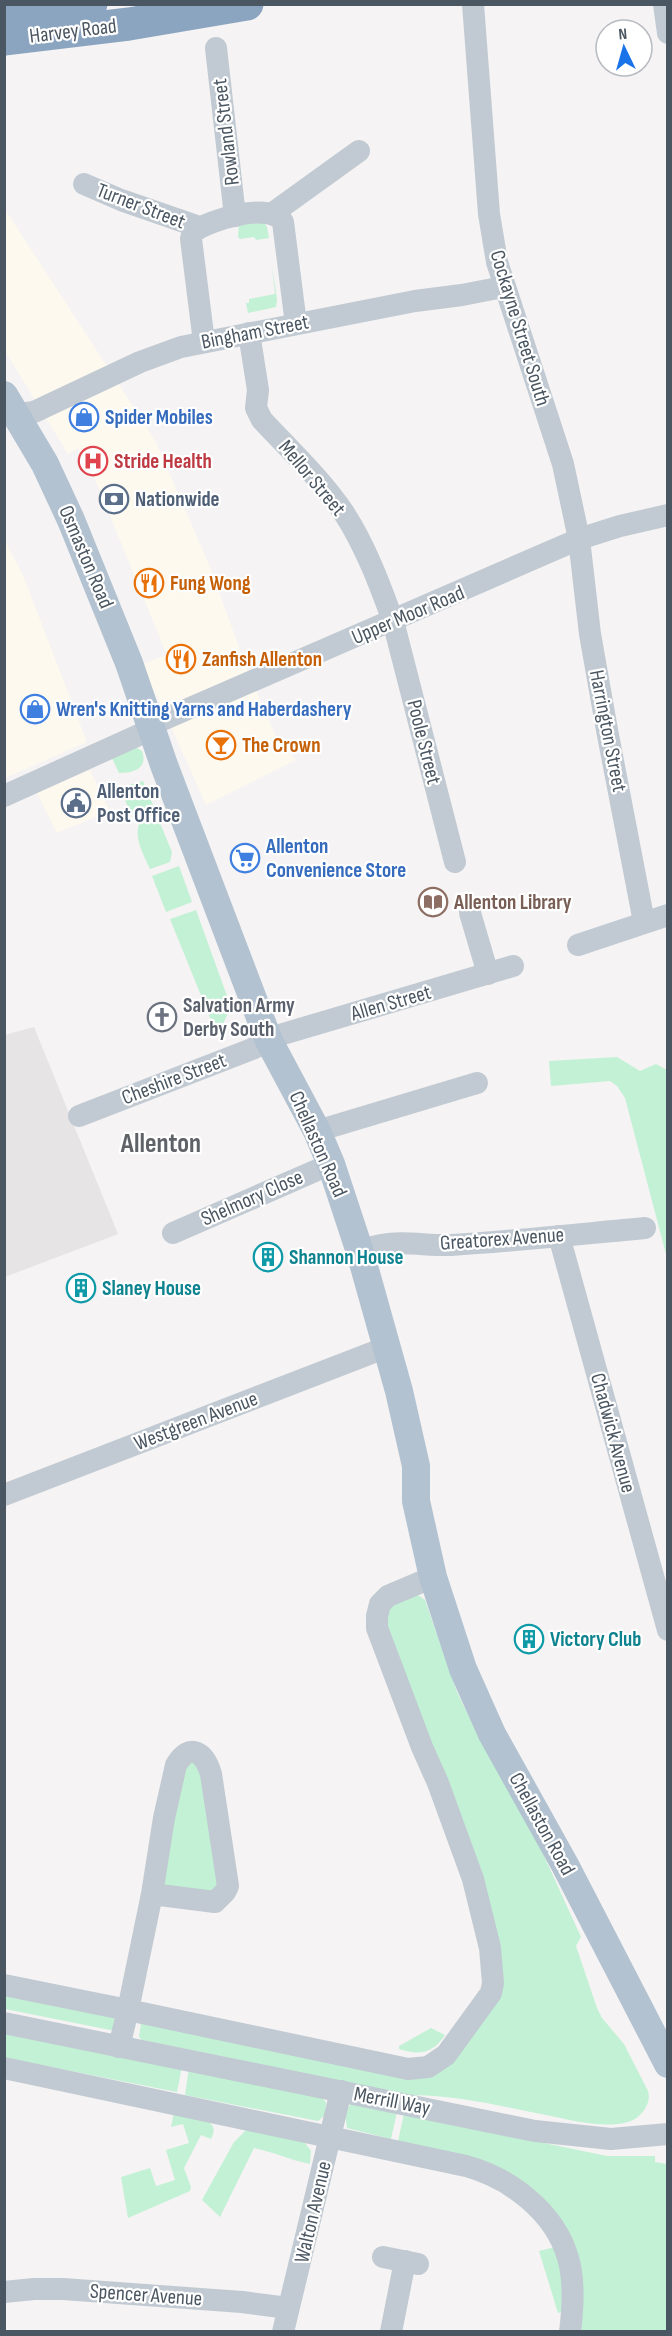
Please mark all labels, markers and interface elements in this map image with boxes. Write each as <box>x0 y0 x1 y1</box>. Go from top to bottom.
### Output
street label: Harvey Road <box>28 13 118 49</box>
north arrow <box>594 18 654 78</box>
text: N <box>618 25 628 44</box>
street label: Rowland Street <box>207 77 245 187</box>
street label: Turner Street <box>93 178 189 234</box>
street label: Cockayne Street South <box>484 247 556 409</box>
street label: Bingham Street <box>199 309 311 355</box>
shop icon: Spider Mobiles <box>68 401 100 433</box>
place label: Spider Mobiles <box>105 405 213 430</box>
street label: Mellor Street <box>273 435 351 521</box>
hospital icon: Stride Health <box>77 445 109 477</box>
place label: Stride Health <box>114 449 212 474</box>
bank icon: Nationwide <box>98 483 130 515</box>
place label: Nationwide <box>135 487 220 512</box>
street label: Osmaston Road <box>53 502 119 612</box>
restaurant icon: Fung Wong <box>133 567 165 599</box>
place label: Fung Wong <box>170 571 251 596</box>
street label: Upper Moor Road <box>348 580 468 650</box>
restaurant icon: Zanfish Allenton <box>165 643 197 675</box>
place label: Zanfish Allenton <box>202 647 322 672</box>
street label: Harrington Street <box>584 668 632 794</box>
shop icon: Wren's Knitting Yarns and Haberdashery <box>19 693 51 725</box>
place label: Wren's Knitting Yarns and Haberdashery <box>56 697 352 722</box>
street label: Poole Street <box>401 697 447 787</box>
bar icon: The Crown <box>205 729 237 761</box>
place label: The Crown <box>242 733 321 758</box>
place label: Allenton Post Office <box>96 779 180 828</box>
public building icon: Allenton Post Office <box>60 787 92 819</box>
place label: Allenton Convenience Store <box>265 834 406 883</box>
supermarket icon: Allenton Convenience Store <box>229 842 261 874</box>
library icon: Allenton Library <box>417 886 449 918</box>
place label: Allenton Library <box>453 890 572 915</box>
street label: Allen Street <box>347 980 434 1027</box>
place label: Salvation Army Derby South <box>183 993 295 1042</box>
church icon: Salvation Army Derby South <box>146 1001 178 1033</box>
street label: Cheshire Street <box>118 1048 230 1110</box>
street label: Chellaston Road <box>284 1087 352 1201</box>
district label: Allenton <box>120 1128 201 1160</box>
street label: Shelmory Close <box>197 1164 307 1232</box>
street label: Greatorex Avenue <box>439 1222 565 1256</box>
building icon: Shannon House <box>252 1241 284 1273</box>
place label: Shannon House <box>289 1245 403 1270</box>
building icon: Slaney House <box>65 1272 97 1304</box>
place label: Slaney House <box>102 1276 201 1301</box>
street label: Chadwick Avenue <box>585 1370 641 1496</box>
street label: Westgreen Avenue <box>131 1386 261 1456</box>
building icon: Victory Club <box>513 1623 545 1655</box>
place label: Victory Club <box>550 1627 641 1652</box>
street label: Chellaston Road <box>504 1768 580 1880</box>
street label: Merrill Way <box>352 2081 432 2121</box>
street label: Walton Avenue <box>289 2159 337 2265</box>
street label: Spencer Avenue <box>89 2279 203 2311</box>

